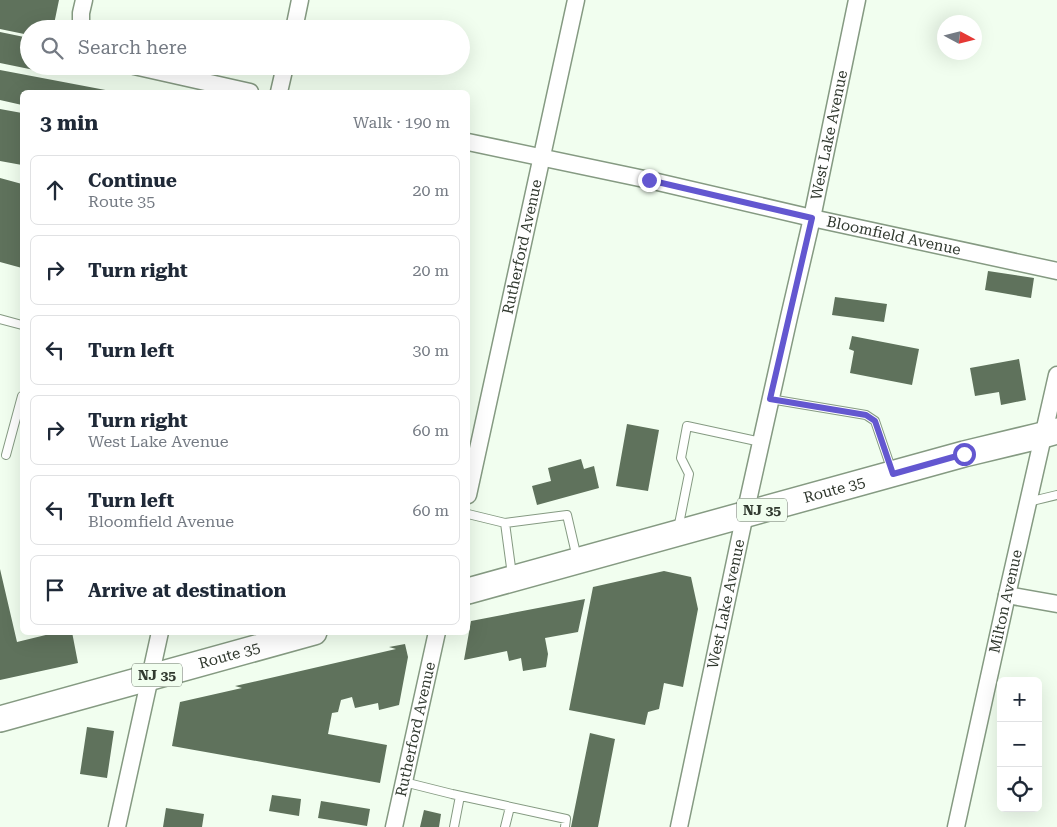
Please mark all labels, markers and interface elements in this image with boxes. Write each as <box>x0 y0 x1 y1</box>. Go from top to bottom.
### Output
north arrow <box>937 15 982 60</box>
search box <box>20 20 470 75</box>
icon: search <box>38 34 66 62</box>
text: Search here <box>78 36 187 59</box>
street label: West Lake Avenue <box>807 69 851 202</box>
text: 3 min <box>40 111 98 135</box>
text: Walk · 190 m <box>353 113 450 132</box>
text: Continue <box>88 169 177 192</box>
route end <box>638 169 661 192</box>
icon: ahead <box>41 176 69 204</box>
street label: Rutherford Avenue <box>499 178 546 316</box>
text: 20 m <box>412 181 449 200</box>
text: Route 35 <box>88 192 155 211</box>
street label: Bloomfield Avenue <box>825 212 963 259</box>
icon: right <box>41 256 69 284</box>
text: Turn right <box>88 259 188 282</box>
text: 20 m <box>412 261 449 280</box>
icon: left <box>41 336 69 364</box>
text: Turn left <box>88 339 174 362</box>
text: 30 m <box>412 341 449 360</box>
text: Turn right <box>88 409 188 432</box>
icon: right <box>41 416 69 444</box>
text: 60 m <box>412 421 449 440</box>
text: West Lake Avenue <box>88 432 229 451</box>
route start <box>953 443 976 466</box>
street label: Route 35 <box>801 473 867 507</box>
text: Turn left <box>88 489 174 512</box>
icon: left <box>41 496 69 524</box>
road number: NJ 35 <box>737 498 787 522</box>
text: 60 m <box>412 501 449 520</box>
text: Bloomfield Avenue <box>88 512 234 531</box>
street label: West Lake Avenue <box>704 537 748 670</box>
street label: Milton Avenue <box>985 548 1026 655</box>
icon: arrive <box>41 576 69 604</box>
text: Arrive at destination <box>88 579 286 602</box>
street label: Route 35 <box>197 638 262 673</box>
street label: Rutherford Avenue <box>392 660 439 798</box>
road number: NJ 35 <box>132 664 182 686</box>
map controls <box>997 677 1042 812</box>
button: + <box>997 677 1042 722</box>
button: − <box>997 722 1042 767</box>
button: locate <box>997 767 1042 812</box>

